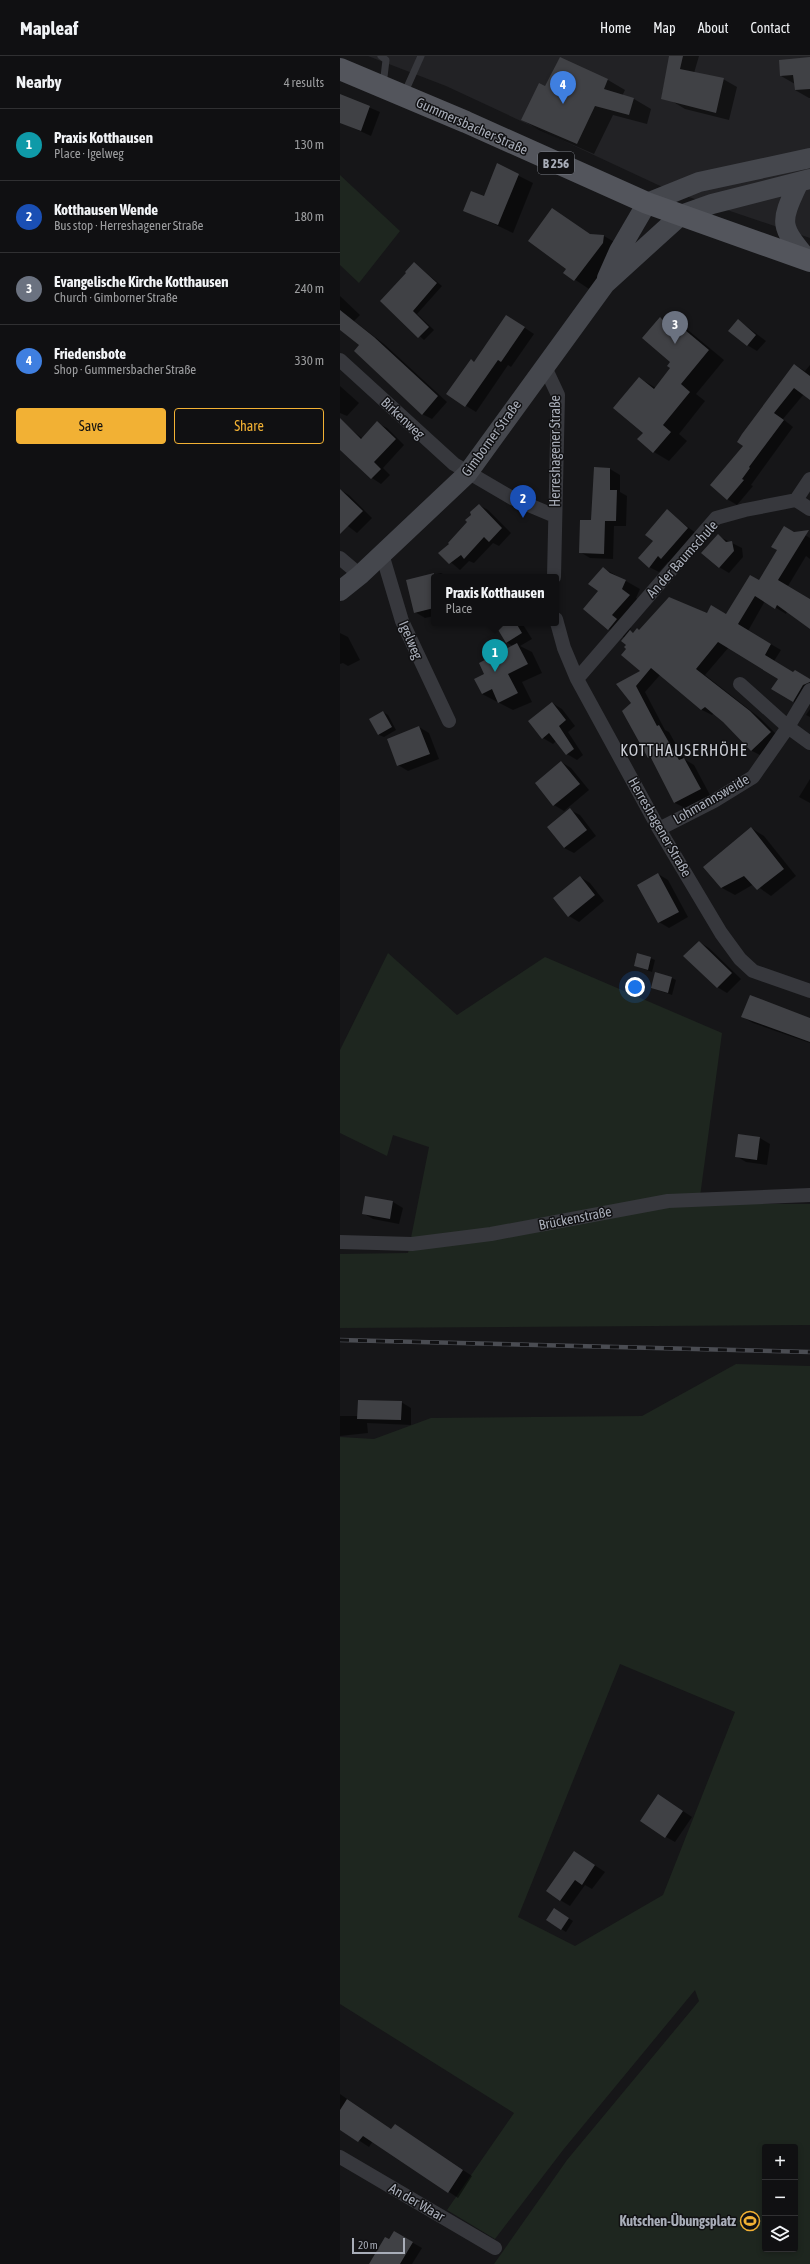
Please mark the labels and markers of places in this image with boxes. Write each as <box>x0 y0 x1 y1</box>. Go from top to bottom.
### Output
pin: 4 <box>550 71 576 104</box>
pin: 3 <box>662 311 688 344</box>
pin: 2 <box>510 485 536 518</box>
pin: 1 <box>482 639 508 672</box>
sports icon: Kutschen-Übungsplatz <box>739 2210 761 2232</box>
place label: Kutschen-Übungsplatz <box>620 2213 736 2229</box>

